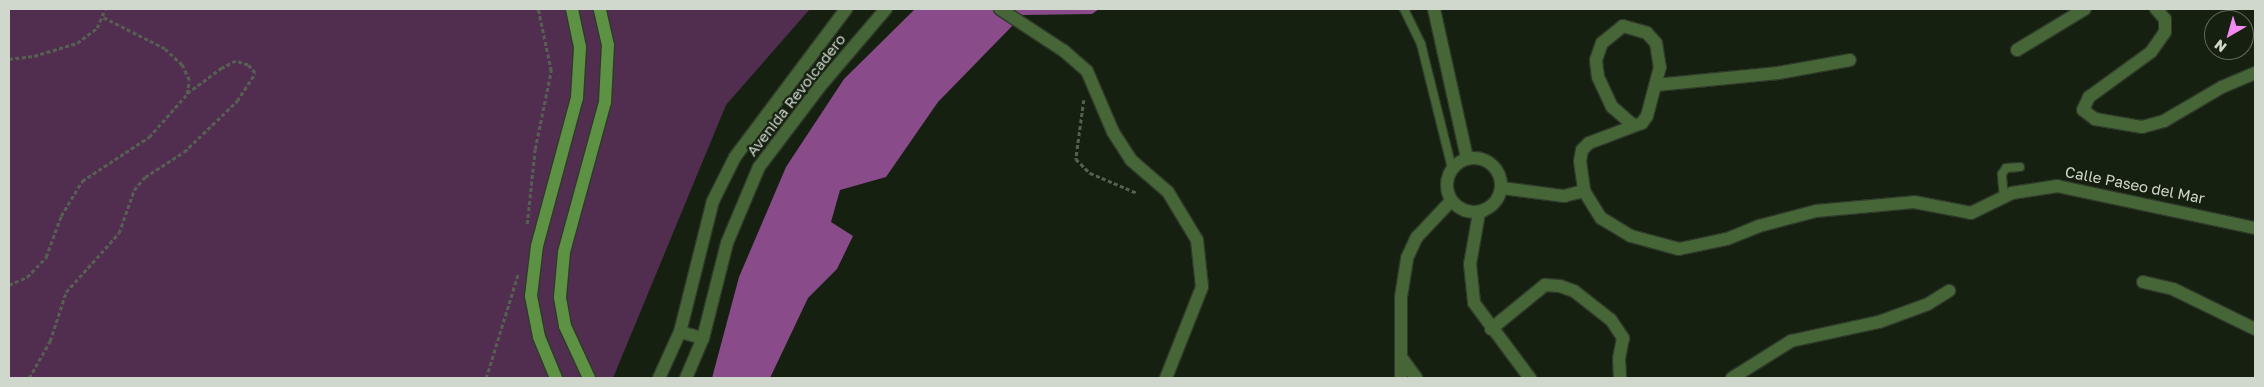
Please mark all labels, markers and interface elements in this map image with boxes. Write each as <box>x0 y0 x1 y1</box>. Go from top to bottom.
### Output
north arrow <box>2204 10 2254 60</box>
street label: Avenida Revolcadero <box>743 30 849 160</box>
text: N <box>2211 36 2230 56</box>
street label: Calle Paseo del Mar <box>2064 163 2206 207</box>

